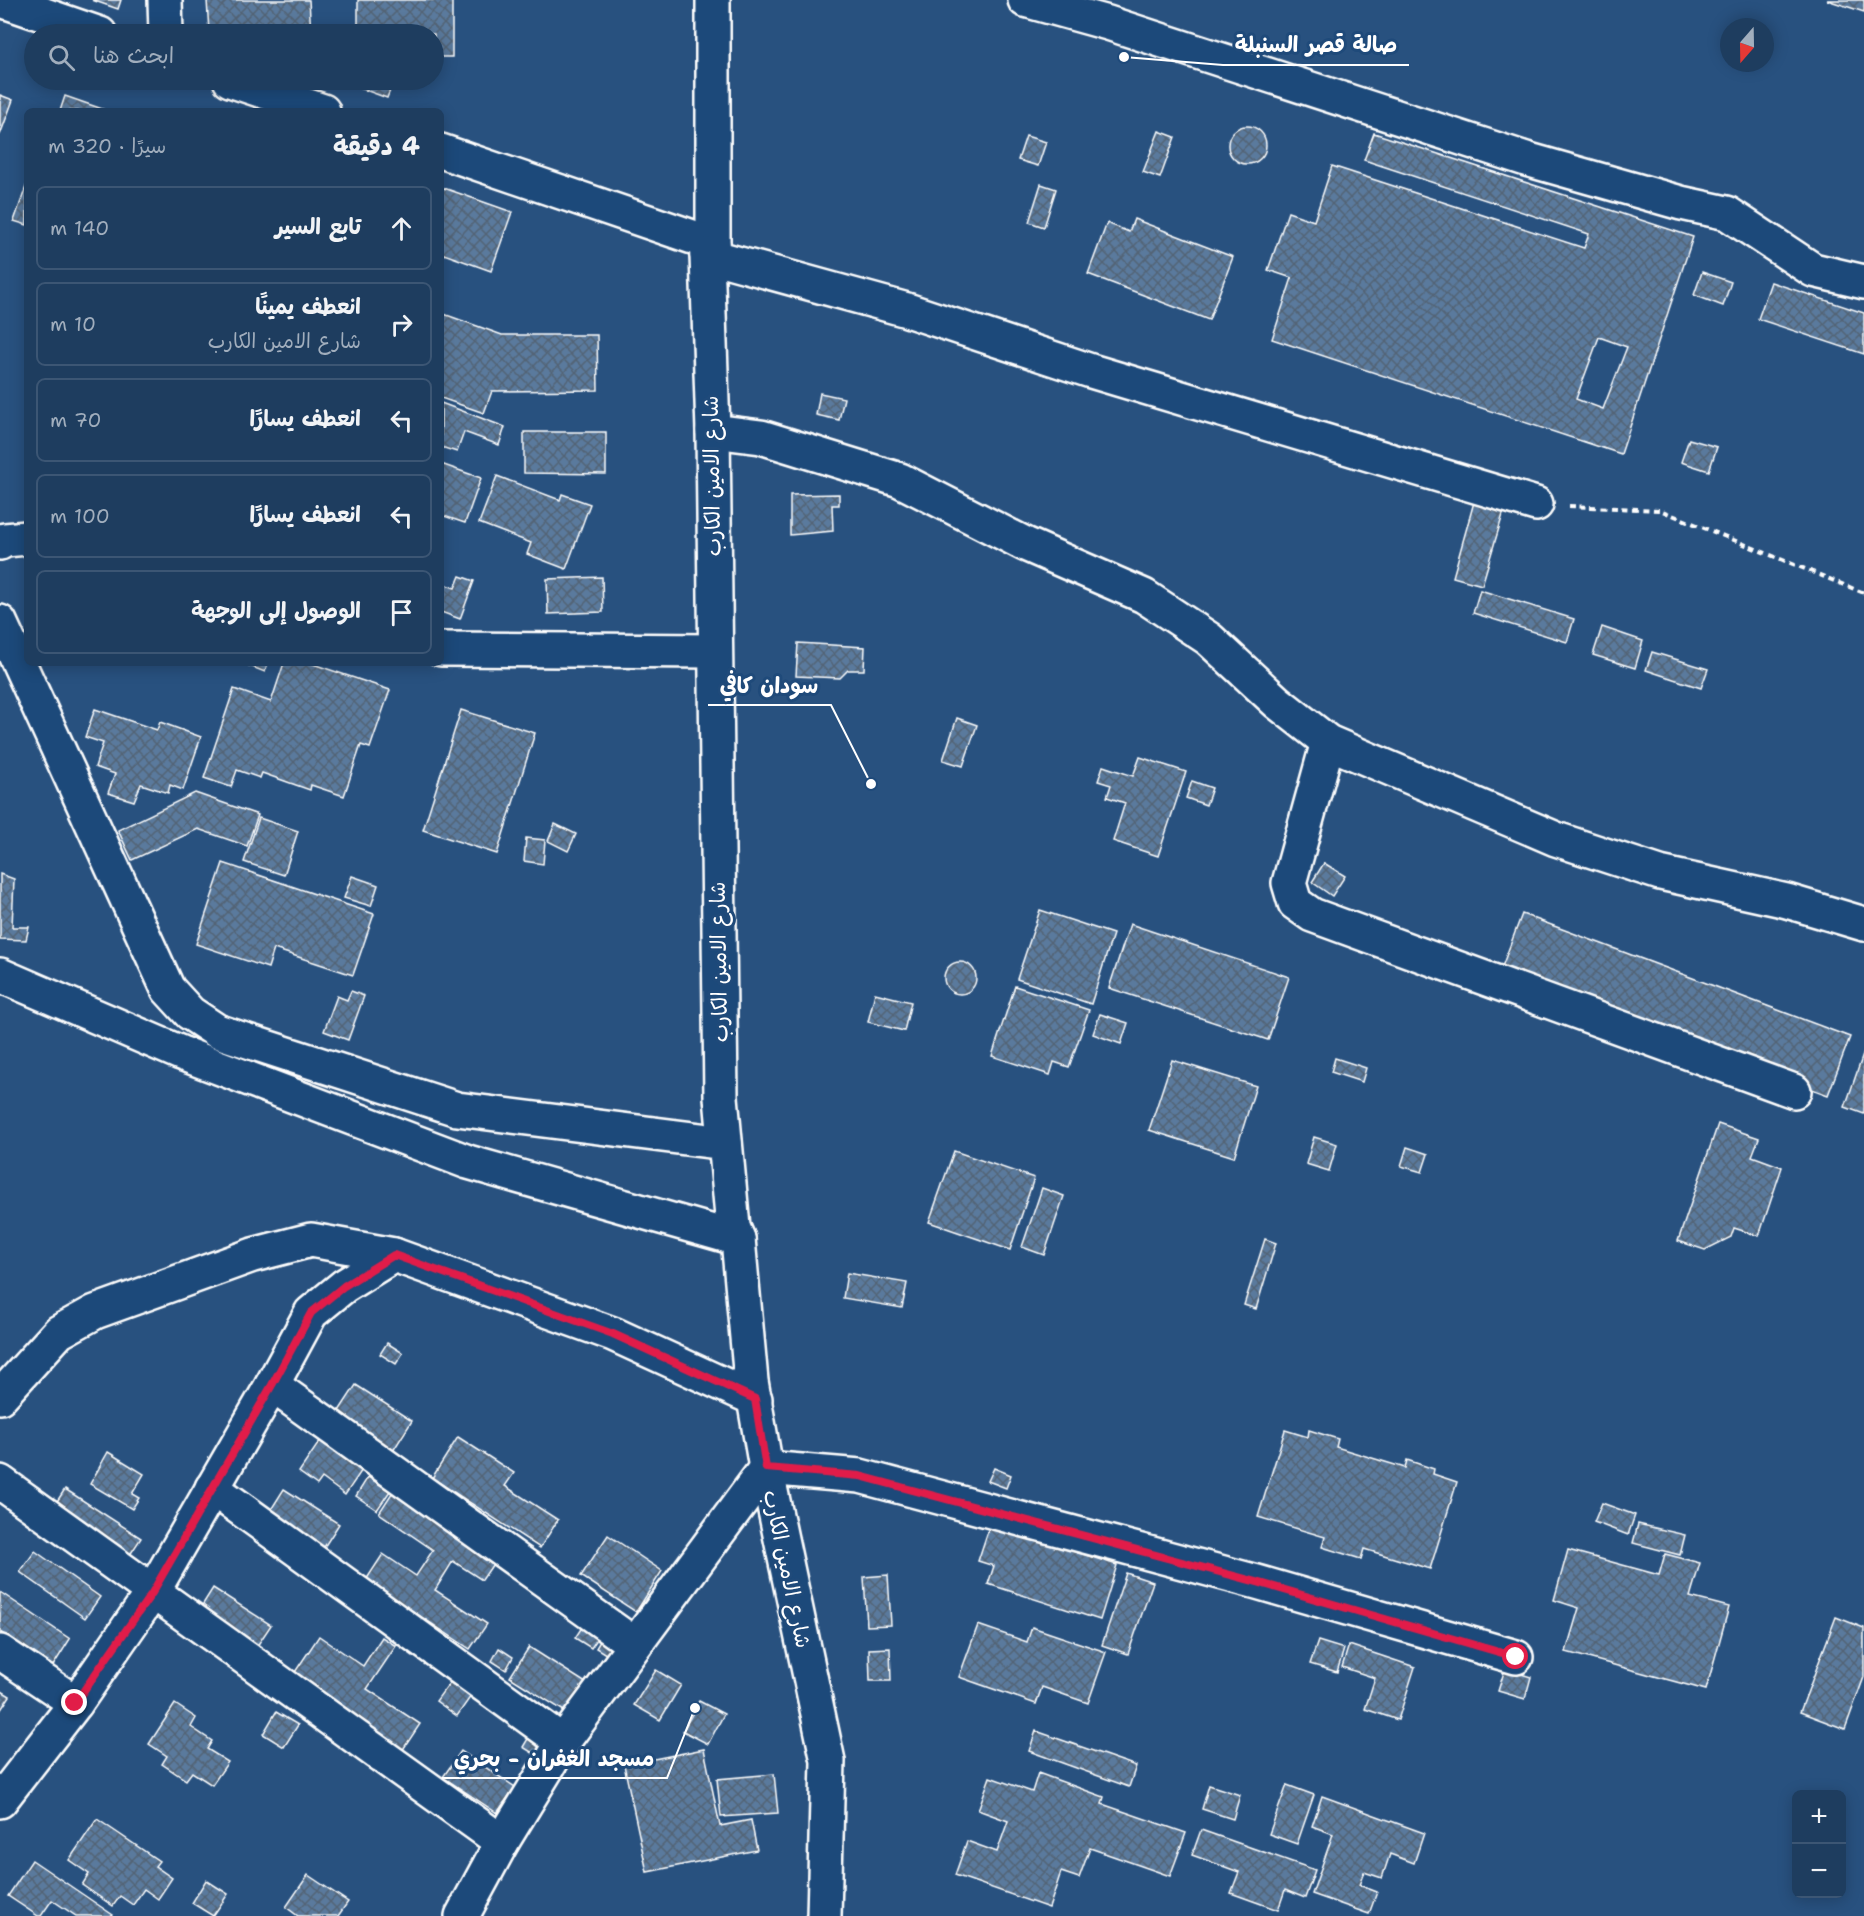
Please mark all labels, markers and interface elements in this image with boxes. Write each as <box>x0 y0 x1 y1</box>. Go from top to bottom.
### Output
north arrow <box>1720 18 1774 72</box>
search box <box>24 24 444 90</box>
callout: صالة قصر السنبلة <box>1223 25 1409 65</box>
text: صالة قصر السنبلة <box>1235 30 1397 59</box>
icon: search <box>45 41 78 74</box>
text: ابحث هنا <box>93 41 174 70</box>
text: 4 دقيقة <box>333 128 420 163</box>
text: سيرًا · 320 m <box>48 133 166 159</box>
text: تابع السير <box>275 212 361 241</box>
icon: ahead <box>385 212 418 245</box>
text: 140 m <box>50 215 109 241</box>
text: انعطف يمينًا <box>255 292 361 321</box>
icon: right <box>385 308 418 341</box>
text: 10 m <box>50 311 96 337</box>
text: شارع الامين الكارب <box>208 328 361 354</box>
street label: شارع الامين الكارب <box>697 395 728 557</box>
text: انعطف يسارًا <box>249 404 361 433</box>
icon: left <box>385 404 418 437</box>
text: 70 m <box>50 407 102 433</box>
text: انعطف يسارًا <box>249 500 361 529</box>
icon: left <box>385 500 418 533</box>
text: 100 m <box>50 503 110 529</box>
text: الوصول إلى الوجهة <box>191 596 361 625</box>
icon: arrive <box>385 596 418 629</box>
callout: سودان كافي <box>708 665 831 705</box>
text: سودان كافي <box>720 670 818 702</box>
street label: شارع الامين الكارب <box>704 881 735 1043</box>
street label: شارع الامين الكارب <box>756 1487 817 1651</box>
route start <box>1502 1643 1528 1669</box>
route end <box>61 1689 87 1715</box>
callout: مسجد الغفران - بحري <box>442 1738 667 1778</box>
text: مسجد الغفران - بحري <box>454 1744 654 1775</box>
map controls <box>1792 1790 1846 1898</box>
button: + <box>1792 1790 1846 1844</box>
button: − <box>1792 1844 1846 1898</box>

